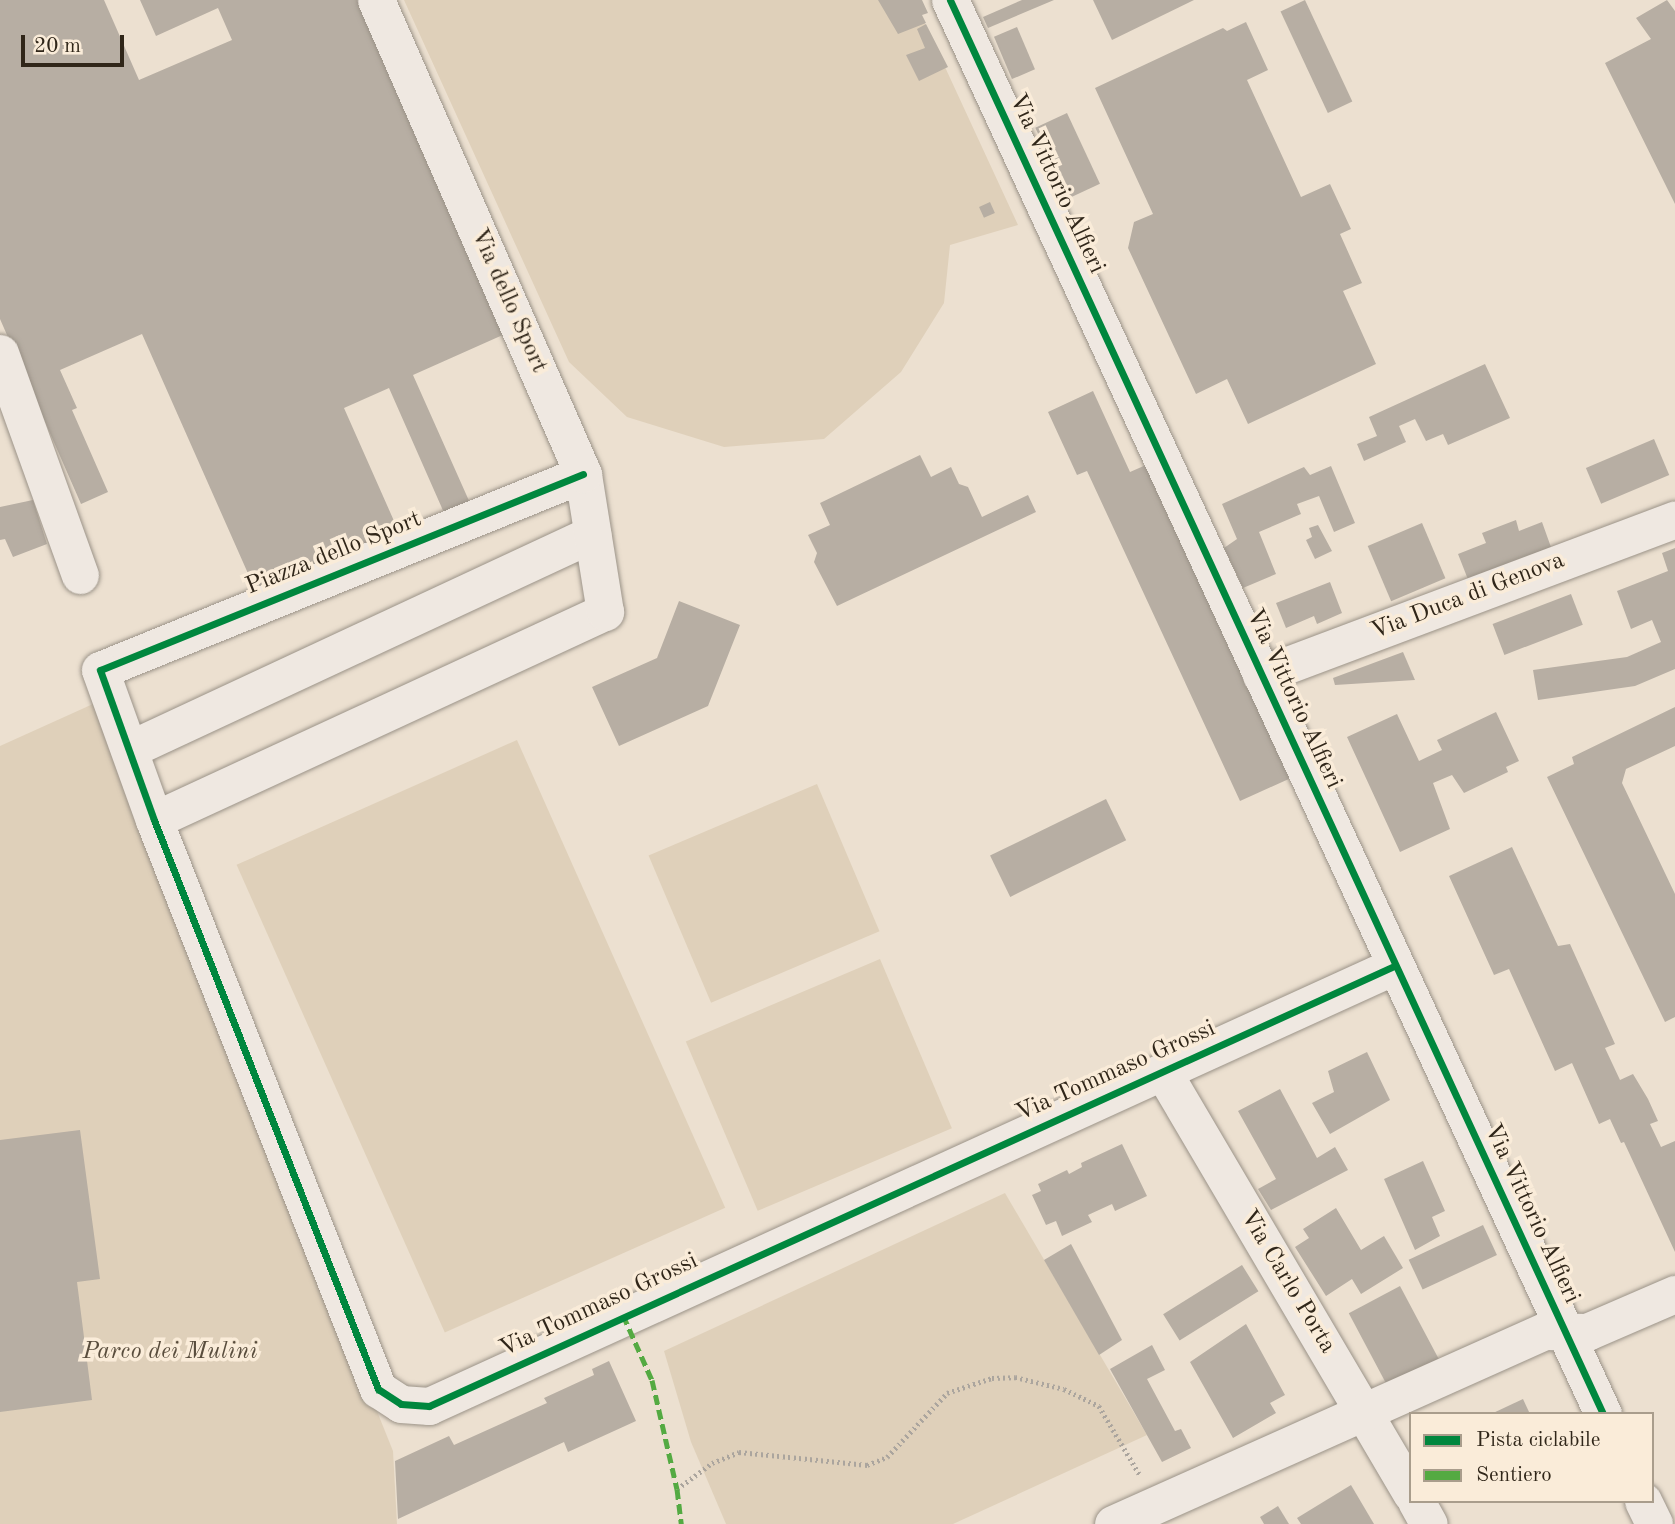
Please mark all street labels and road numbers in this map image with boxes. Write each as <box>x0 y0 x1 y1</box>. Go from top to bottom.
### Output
street label: Via Vittorio Alfieri <box>1002 90 1110 278</box>
street label: Via dello Sport <box>463 224 553 378</box>
street label: Piazza dello Sport <box>242 506 426 602</box>
street label: Via Duca di Genova <box>1367 547 1569 647</box>
street label: Via Vittorio Alfieri <box>1239 605 1347 793</box>
street label: Via Tommaso Grossi <box>1012 1015 1220 1129</box>
street label: Via Vittorio Alfieri <box>1477 1120 1585 1308</box>
street label: Via Carlo Porta <box>1233 1205 1341 1359</box>
street label: Via Tommaso Grossi <box>495 1247 703 1365</box>

